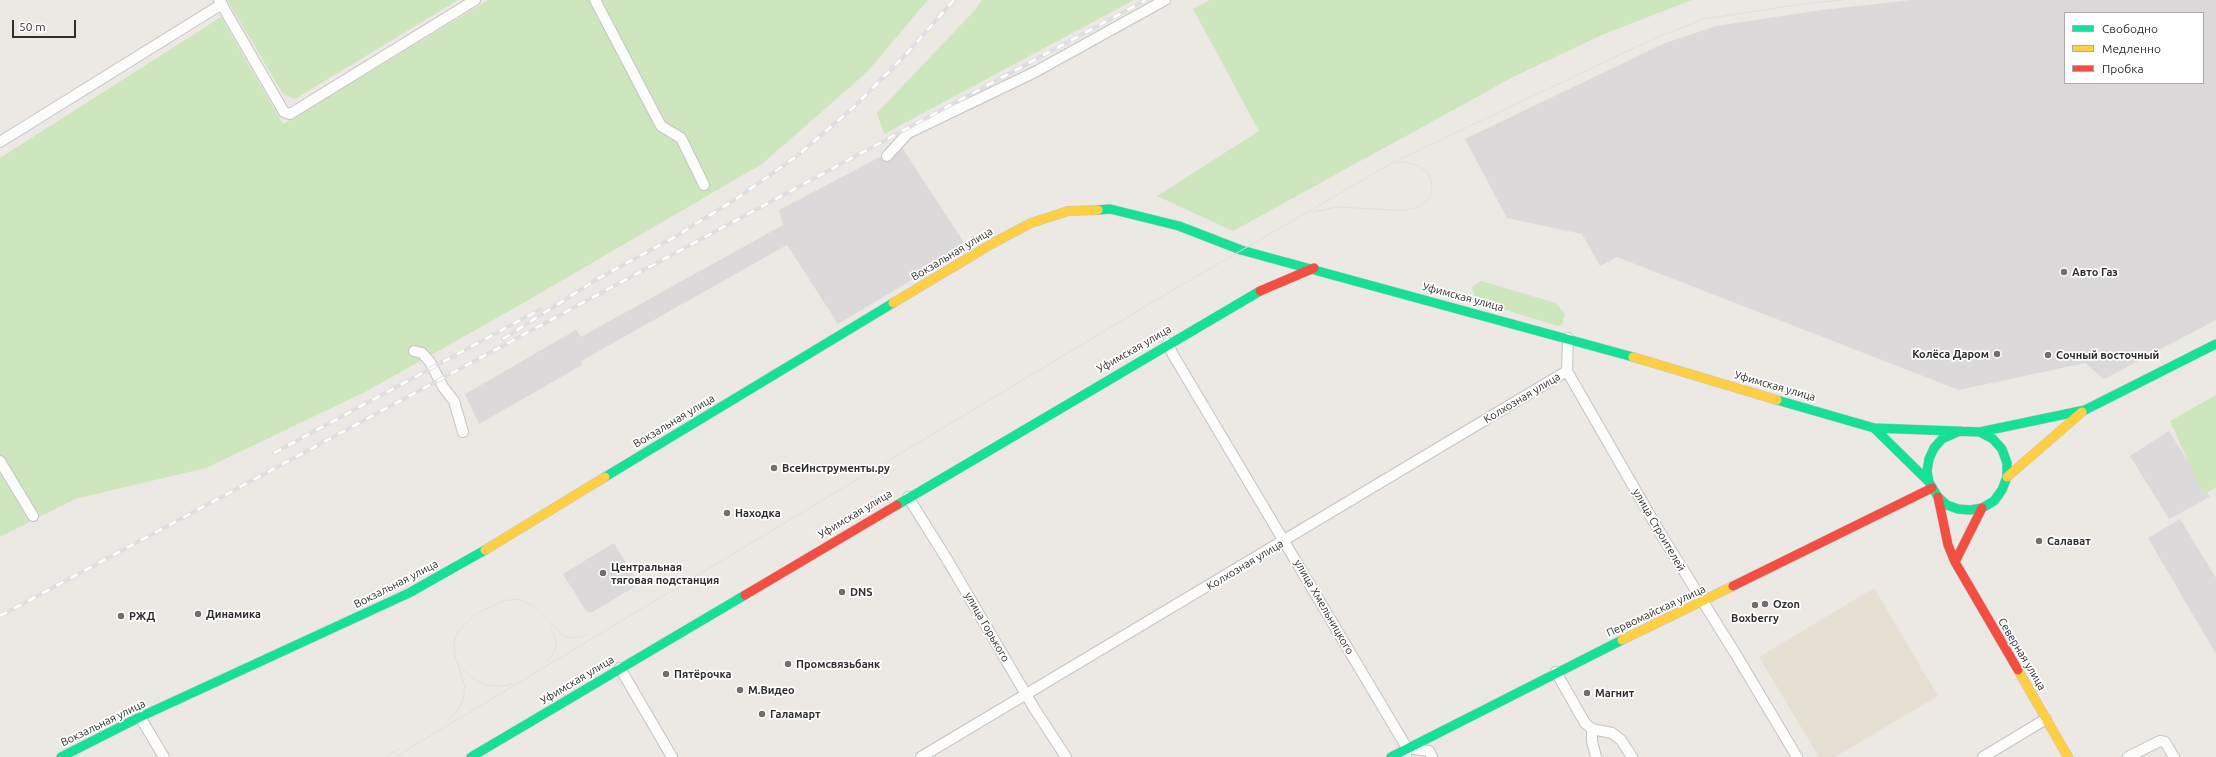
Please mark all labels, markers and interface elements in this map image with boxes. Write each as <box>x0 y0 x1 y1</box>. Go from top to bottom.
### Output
scale bar <box>14 12 78 38</box>
legend <box>2064 12 2204 84</box>
text: 50 m <box>19 20 46 33</box>
text: Свободно <box>2102 22 2158 35</box>
text: Медленно <box>2102 42 2161 55</box>
text: Пробка <box>2102 62 2144 75</box>
street label: Вокзальная улица <box>909 224 995 284</box>
place label: Авто Газ <box>2072 265 2118 279</box>
marker: Авто Газ <box>2059 267 2069 277</box>
street label: Уфимская улица <box>1421 280 1505 314</box>
street label: Уфимская улица <box>1094 322 1174 376</box>
place label: Колёса Даром <box>1912 347 1989 361</box>
place label: Сочный восточный <box>2056 348 2159 362</box>
marker: Колёса Даром <box>1992 349 2002 359</box>
marker: Сочный восточный <box>2043 350 2053 360</box>
street label: Уфимская улица <box>1733 368 1817 404</box>
street label: Колхозная улица <box>1481 370 1563 426</box>
street label: Вокзальная улица <box>631 391 717 451</box>
place label: ВсеИнструменты.ру <box>782 461 890 475</box>
marker: ВсеИнструменты.ру <box>769 463 779 473</box>
street label: улица Строителей <box>1630 486 1688 574</box>
street label: Уфимская улица <box>816 487 894 541</box>
place label: Находка <box>735 506 781 520</box>
marker: Находка <box>722 508 732 518</box>
place label: Салават <box>2047 534 2091 548</box>
marker: Салават <box>2034 536 2044 546</box>
street label: Колхозная улица <box>1204 537 1286 593</box>
street label: Вокзальная улица <box>352 557 440 611</box>
street label: улица Хмельницкого <box>1291 557 1357 657</box>
place label: Центральная тяговая подстанция <box>611 560 719 586</box>
marker: Центральная тяговая подстанция <box>598 568 608 578</box>
street label: Первомайская улица <box>1604 582 1708 640</box>
place label: DNS <box>850 585 872 599</box>
marker: DNS <box>837 587 847 597</box>
street label: улица Горького <box>962 590 1012 664</box>
place label: Ozon <box>1773 597 1800 611</box>
marker: Ozon <box>1760 599 1770 609</box>
marker: Boxberry <box>1750 600 1760 610</box>
place label: Динамика <box>206 607 261 621</box>
place label: РЖД <box>129 609 155 623</box>
marker: Динамика <box>193 609 203 619</box>
marker: РЖД <box>116 611 126 621</box>
place label: Boxberry <box>1731 611 1779 625</box>
street label: Северная улица <box>1995 615 2049 693</box>
street label: Уфимская улица <box>538 653 616 707</box>
place label: Промсвязьбанк <box>796 657 880 671</box>
marker: Промсвязьбанк <box>783 659 793 669</box>
place label: Пятёрочка <box>674 667 732 681</box>
marker: Пятёрочка <box>661 669 671 679</box>
place label: М.Видео <box>748 683 795 697</box>
marker: М.Видео <box>735 685 745 695</box>
place label: Магнит <box>1595 686 1634 700</box>
marker: Магнит <box>1582 688 1592 698</box>
street label: Вокзальная улица <box>58 697 148 749</box>
place label: Галамарт <box>770 707 821 721</box>
marker: Галамарт <box>757 709 767 719</box>

